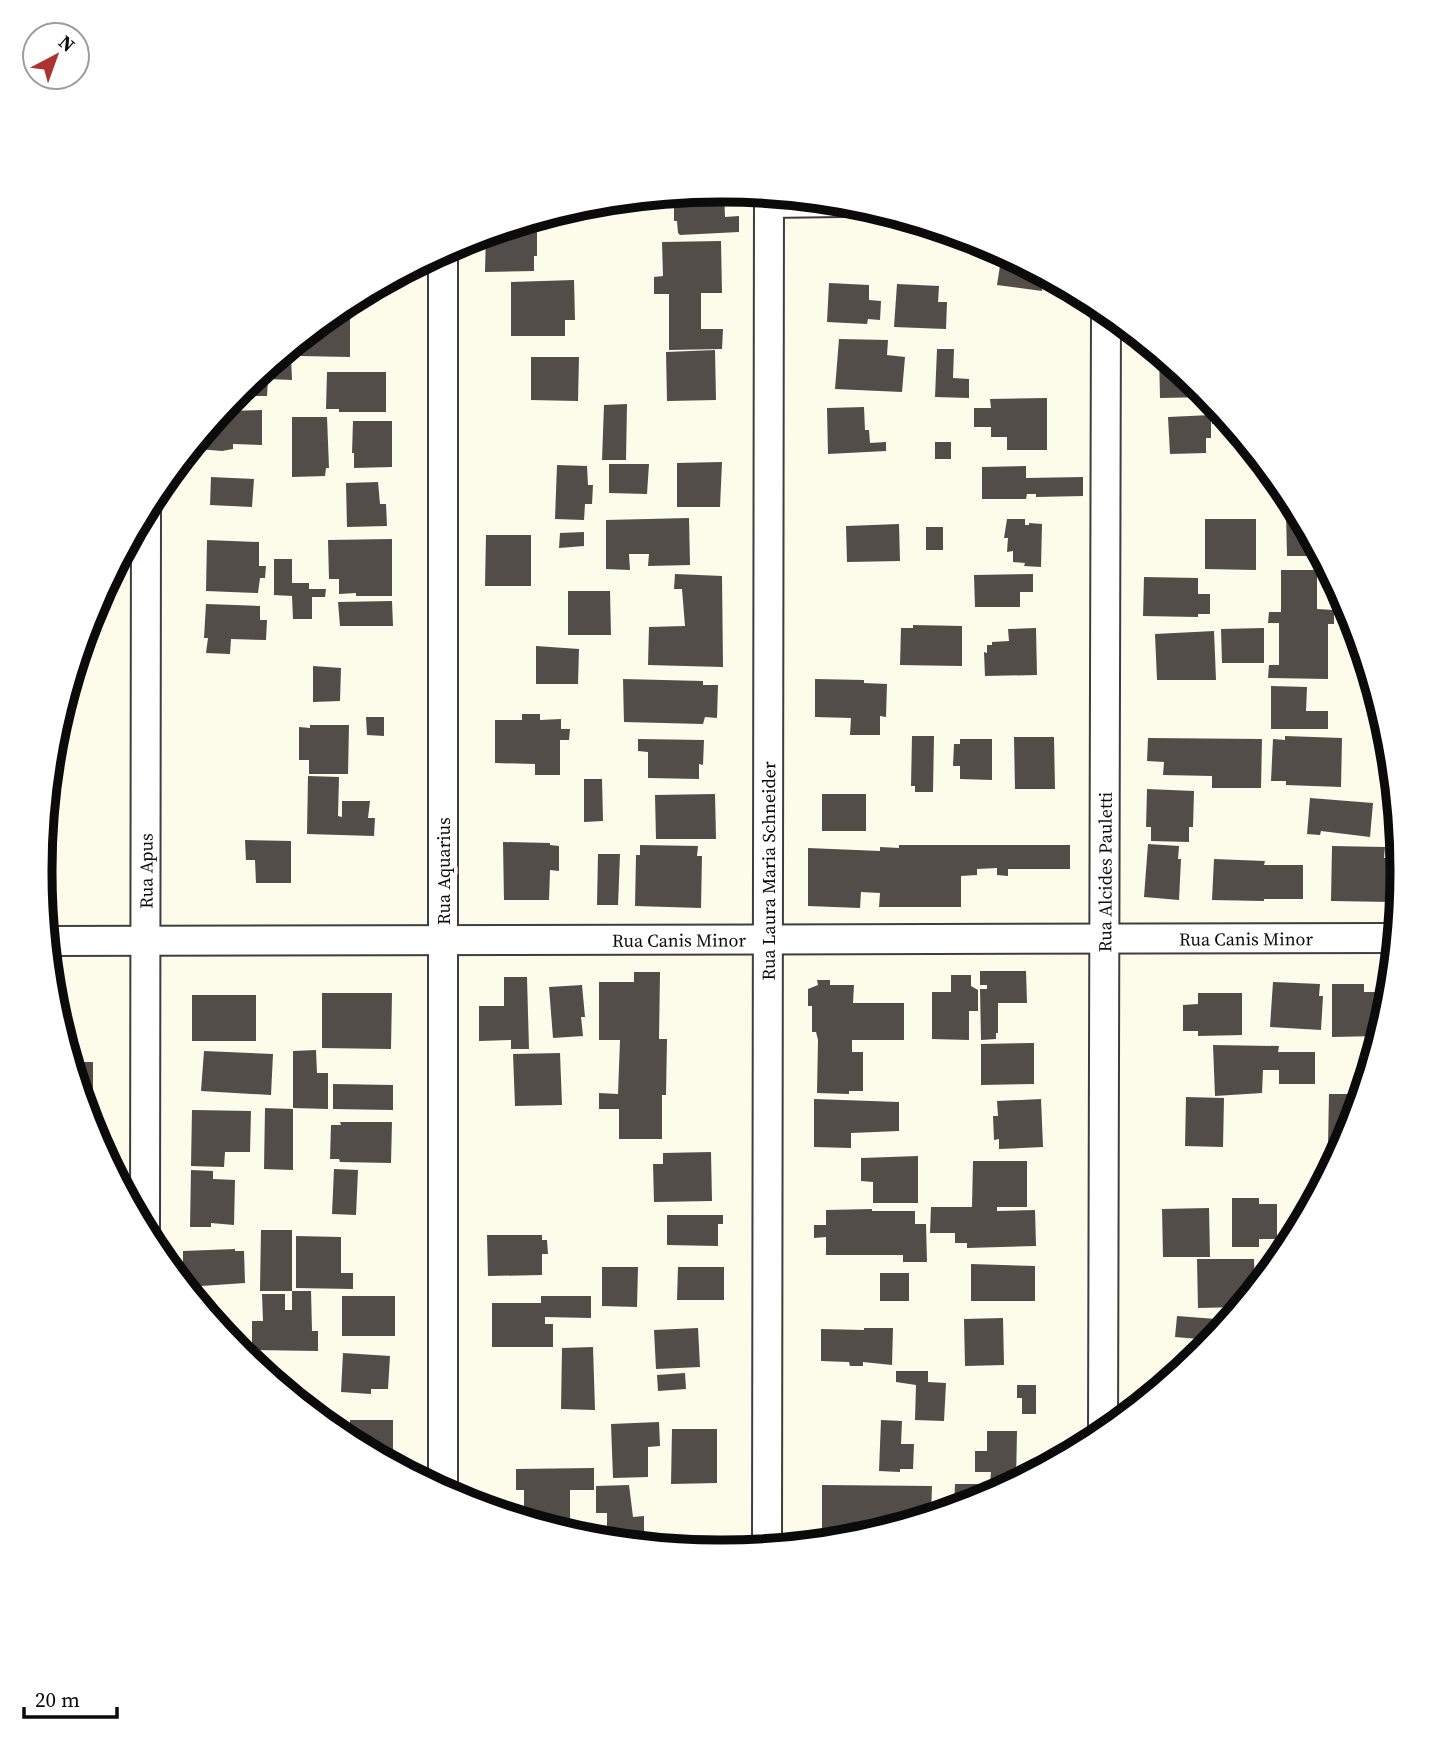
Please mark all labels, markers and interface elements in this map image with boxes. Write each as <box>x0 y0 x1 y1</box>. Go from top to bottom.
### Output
north arrow <box>21 21 91 91</box>
text: N <box>53 29 81 58</box>
street label: Rua Laura Maria Schneider <box>755 761 781 981</box>
street label: Rua Alcides Pauletti <box>1092 792 1117 952</box>
street label: Rua Aquarius <box>431 817 456 925</box>
street label: Rua Apus <box>133 833 158 909</box>
street label: Rua Canis Minor <box>1179 926 1314 951</box>
street label: Rua Canis Minor <box>612 927 747 952</box>
scale bar <box>24 1676 117 1720</box>
text: 20 m <box>35 1685 80 1714</box>

